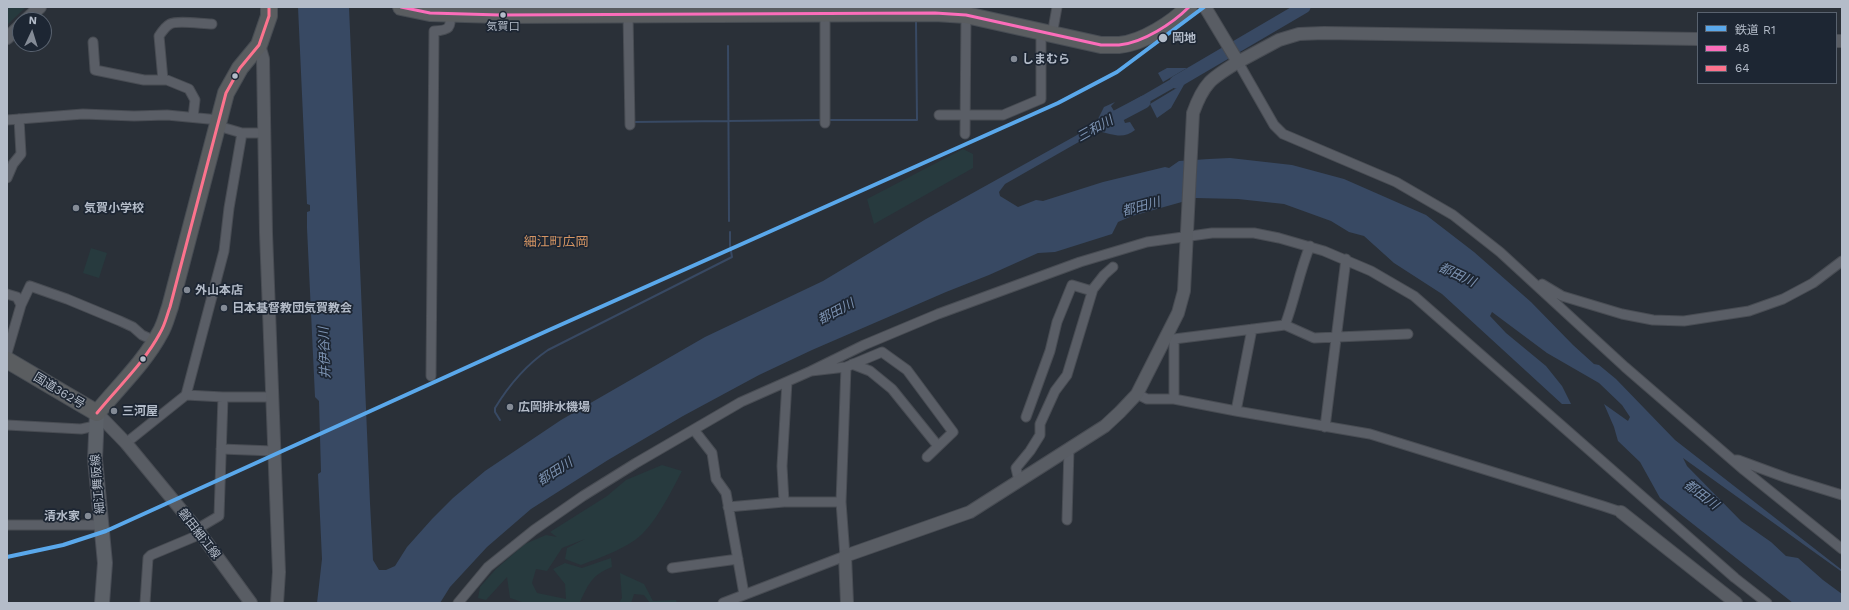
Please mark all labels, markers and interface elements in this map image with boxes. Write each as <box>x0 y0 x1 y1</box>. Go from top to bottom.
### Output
marker: 気賀口 <box>498 10 508 20</box>
north arrow <box>12 12 52 52</box>
legend <box>1697 12 1837 84</box>
text: N <box>28 14 37 27</box>
place label: 気賀口 <box>487 20 519 34</box>
text: 鉄道 R1 <box>1735 23 1776 37</box>
place label: 岡地 <box>1172 31 1196 45</box>
marker: 岡地 <box>1157 32 1169 44</box>
text: 48 <box>1735 41 1750 55</box>
place label: しまむら <box>1022 52 1070 66</box>
marker: しまむら <box>1009 54 1019 64</box>
text: 64 <box>1735 61 1750 75</box>
unlabelled marker <box>230 71 240 81</box>
water label: 三和川 <box>1074 113 1116 145</box>
water label: 都田川 <box>1120 194 1162 220</box>
place label: 気賀小学校 <box>84 201 144 215</box>
marker: 気賀小学校 <box>71 203 81 213</box>
district label: 細江町広岡 <box>524 234 588 250</box>
water label: 都田川 <box>1436 260 1478 290</box>
place label: 外山本店 <box>195 283 243 297</box>
marker: 外山本店 <box>182 285 192 295</box>
water label: 都田川 <box>815 296 857 328</box>
place label: 日本基督教団気賀教会 <box>232 301 352 315</box>
marker: 日本基督教団気賀教会 <box>219 303 229 313</box>
water label: 井伊谷川 <box>316 327 334 379</box>
unlabelled marker <box>138 354 148 364</box>
street label: 国道362号 <box>31 370 87 412</box>
place label: 広岡排水機場 <box>518 400 590 414</box>
marker: 広岡排水機場 <box>505 402 515 412</box>
place label: 三河屋 <box>122 404 158 418</box>
marker: 三河屋 <box>109 406 119 416</box>
street label: 細江舞阪線 <box>88 453 108 515</box>
water label: 都田川 <box>534 455 576 489</box>
water label: 都田川 <box>1681 477 1721 513</box>
street label: 磐田細江線 <box>175 506 223 562</box>
place label: 清水家 <box>44 509 80 523</box>
marker: 清水家 <box>83 511 93 521</box>

